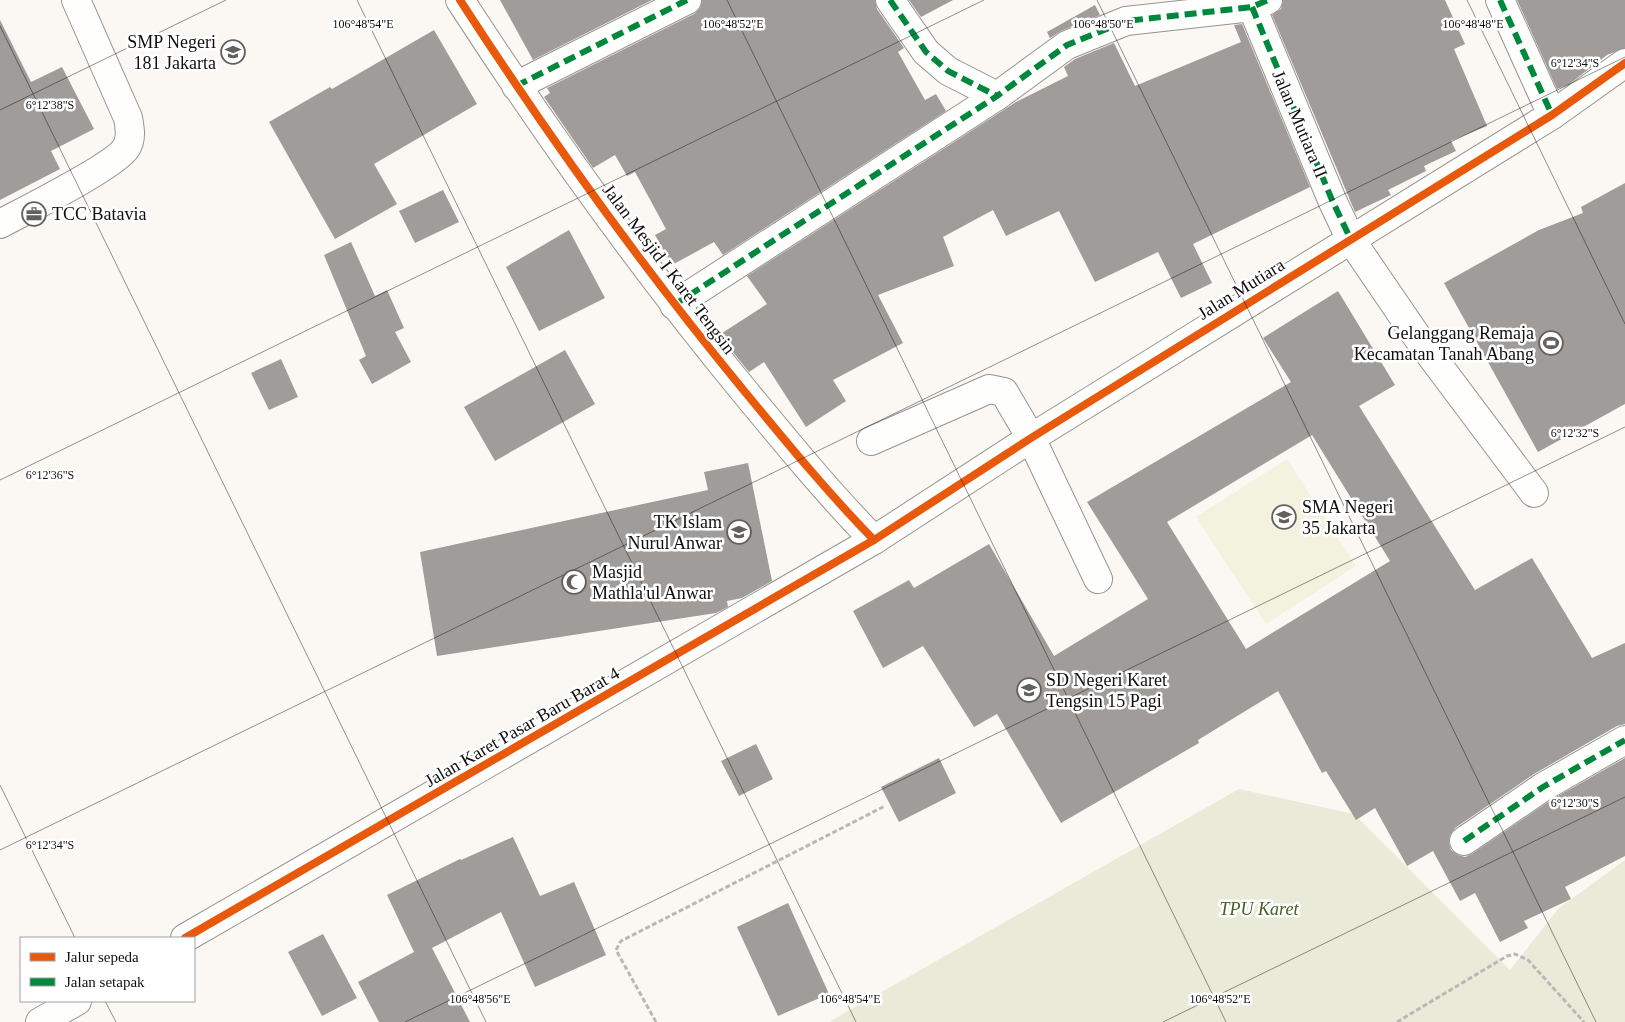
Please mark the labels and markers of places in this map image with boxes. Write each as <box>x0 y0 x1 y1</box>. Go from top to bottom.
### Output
place label: SMP Negeri 181 Jakarta <box>127 32 216 73</box>
school or university icon: SMP Negeri 181 Jakarta <box>220 39 246 65</box>
office icon: TCC Batavia <box>21 201 47 227</box>
place label: TCC Batavia <box>52 204 146 224</box>
place label: Gelanggang Remaja Kecamatan Tanah Abang <box>1354 323 1534 364</box>
sports icon: Gelanggang Remaja Kecamatan Tanah Abang <box>1538 330 1564 356</box>
place label: SMA Negeri 35 Jakarta <box>1302 497 1394 538</box>
school or university icon: SMA Negeri 35 Jakarta <box>1271 504 1297 530</box>
place label: TK Islam Nurul Anwar <box>628 512 722 553</box>
school or university icon: TK Islam Nurul Anwar <box>726 519 752 545</box>
place label: Masjid Mathla'ul Anwar <box>592 562 713 603</box>
mosque icon: Masjid Mathla'ul Anwar <box>561 569 587 595</box>
place label: SD Negeri Karet Tengsin 15 Pagi <box>1046 670 1167 711</box>
school or university icon: SD Negeri Karet Tengsin 15 Pagi <box>1016 677 1042 703</box>

